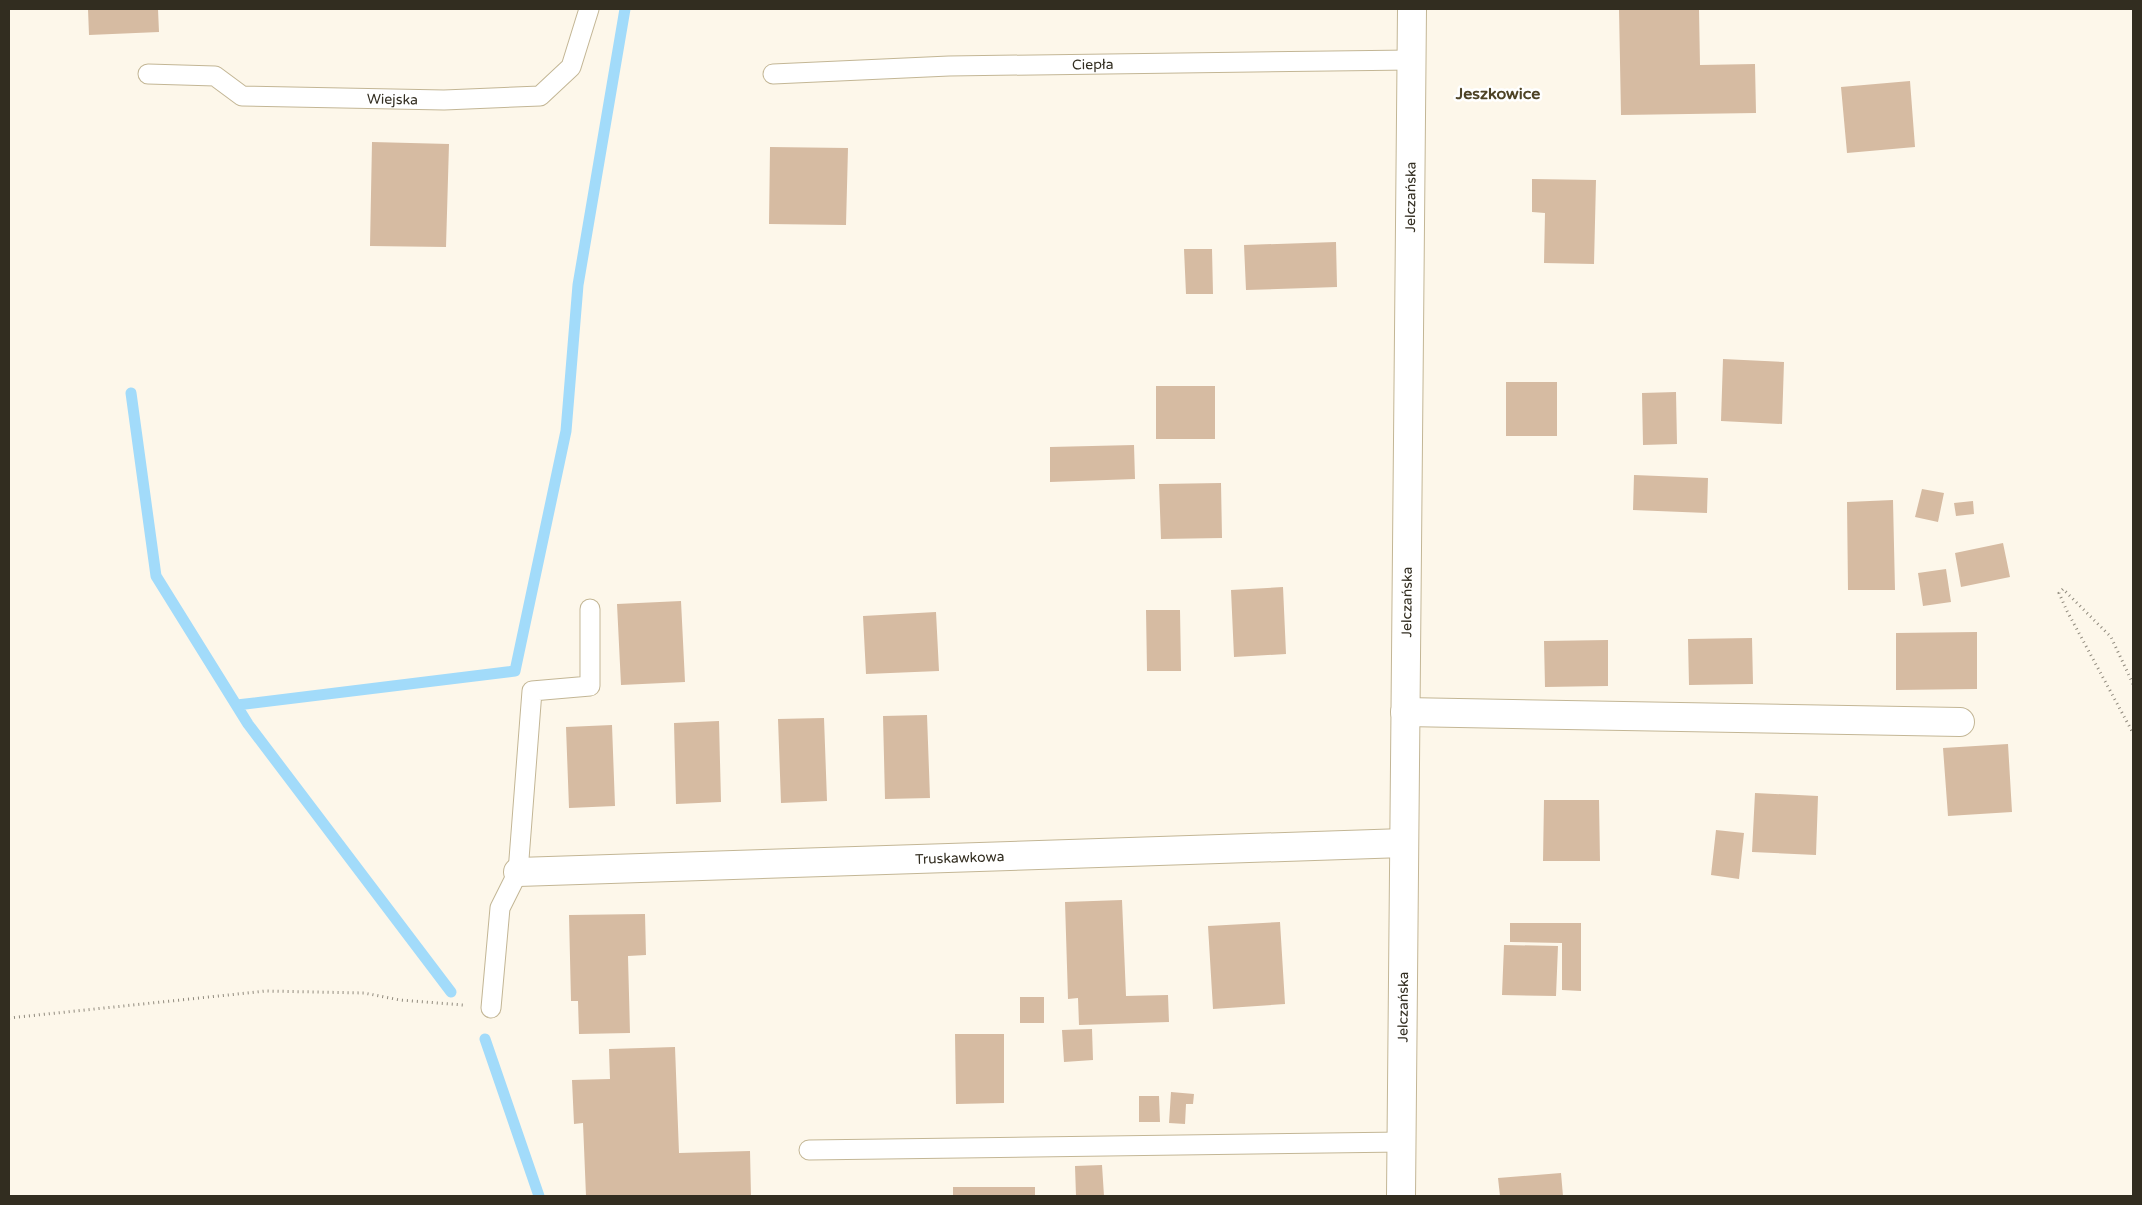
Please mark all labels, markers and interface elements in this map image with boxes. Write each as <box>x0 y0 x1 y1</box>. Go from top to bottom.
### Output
street label: Ciepła <box>1072 55 1114 73</box>
district label: Jeszkowice <box>1455 84 1540 104</box>
street label: Wiejska <box>367 90 418 108</box>
street label: Jelczańska <box>1401 161 1419 233</box>
street label: Jelczańska <box>1398 566 1415 638</box>
street label: Truskawkowa <box>915 848 1005 867</box>
street label: Jelczańska <box>1394 971 1412 1043</box>

